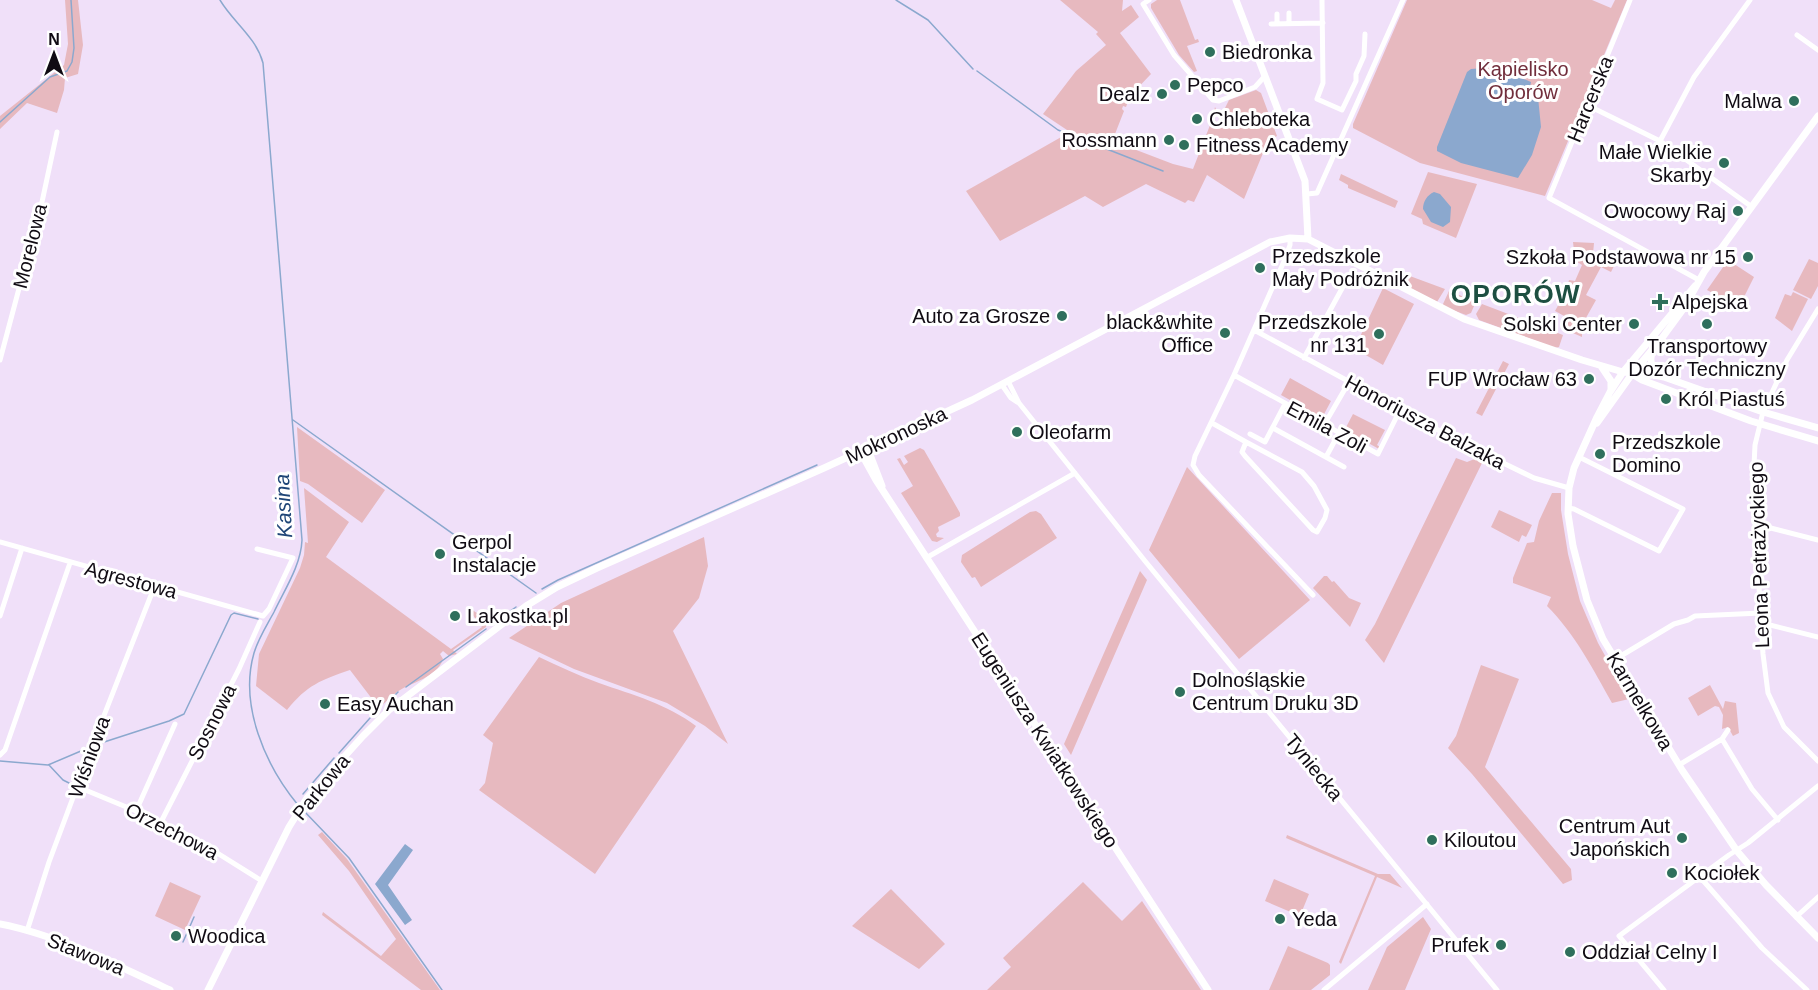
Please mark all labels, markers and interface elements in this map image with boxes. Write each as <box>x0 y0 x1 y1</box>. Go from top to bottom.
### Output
north arrow <box>24 24 84 84</box>
text: N <box>48 31 60 48</box>
place label: Biedronka <box>1222 41 1313 63</box>
marker: Biedronka <box>1203 45 1217 59</box>
street label: Harcerska <box>1563 52 1618 145</box>
park label: Kąpielisko Oporów <box>1477 58 1569 103</box>
place label: Pepco <box>1187 74 1244 96</box>
marker: Pepco <box>1168 78 1182 92</box>
place label: Dealz <box>1099 83 1150 105</box>
marker: Dealz <box>1155 87 1169 101</box>
place label: Malwa <box>1724 90 1783 112</box>
marker: Malwa <box>1787 94 1801 108</box>
place label: Chleboteka <box>1209 108 1311 130</box>
marker: Chleboteka <box>1190 112 1204 126</box>
place label: Rossmann <box>1061 129 1157 151</box>
marker: Rossmann <box>1162 133 1176 147</box>
place label: Fitness Academy <box>1196 134 1348 156</box>
marker: Fitness Academy <box>1177 138 1191 152</box>
place label: Małe Wielkie Skarby <box>1599 141 1712 186</box>
marker: Małe Wielkie Skarby <box>1717 156 1731 170</box>
street label: Morelowa <box>9 200 51 291</box>
place label: Owocowy Raj <box>1604 200 1726 222</box>
marker: Owocowy Raj <box>1731 204 1745 218</box>
place label: Przedszkole Mały Podróżnik <box>1272 245 1410 290</box>
place label: Szkoła Podstawowa nr 15 <box>1506 246 1736 268</box>
marker: Szkoła Podstawowa nr 15 <box>1741 250 1755 264</box>
marker: Przedszkole Mały Podróżnik <box>1253 261 1267 275</box>
district label: OPORÓW <box>1451 279 1581 309</box>
place label: Alpejska <box>1672 291 1748 313</box>
marker: Alpejska <box>1653 295 1667 309</box>
place label: Auto za Grosze <box>912 305 1050 327</box>
marker: Auto za Grosze <box>1055 309 1069 323</box>
place label: black&white Office <box>1106 311 1213 356</box>
place label: Przedszkole nr 131 <box>1258 311 1367 356</box>
place label: Solski Center <box>1503 313 1622 335</box>
marker: Solski Center <box>1627 317 1641 331</box>
marker: Transportowy Dozór Techniczny <box>1700 317 1714 331</box>
marker: black&white Office <box>1218 326 1232 340</box>
marker: Przedszkole nr 131 <box>1372 327 1386 341</box>
place label: Transportowy Dozór Techniczny <box>1628 335 1786 380</box>
place label: FUP Wrocław 63 <box>1428 368 1577 390</box>
street label: Honoriusza Balzaka <box>1341 371 1509 474</box>
marker: FUP Wrocław 63 <box>1582 372 1596 386</box>
place label: Król Piastuś <box>1678 388 1785 410</box>
marker: Król Piastuś <box>1659 392 1673 406</box>
street label: Emila Zoli <box>1283 397 1371 457</box>
street label: Mokronoska <box>842 402 951 468</box>
place label: Oleofarm <box>1029 421 1111 443</box>
marker: Oleofarm <box>1010 425 1024 439</box>
place label: Przedszkole Domino <box>1612 431 1721 476</box>
marker: Przedszkole Domino <box>1593 447 1607 461</box>
street label: Leona Petrażyckiego <box>1745 461 1773 649</box>
water label: Kasina <box>270 473 296 539</box>
place label: Gerpol Instalacje <box>452 531 537 576</box>
marker: Gerpol Instalacje <box>433 547 447 561</box>
street label: Agrestowa <box>83 557 180 603</box>
place label: Lakostka.pl <box>467 605 568 627</box>
marker: Lakostka.pl <box>448 609 462 623</box>
street label: Eugeniusza Kwiatkowskiego <box>967 628 1123 852</box>
street label: Karmelkowa <box>1602 648 1678 755</box>
place label: Dolnośląskie Centrum Druku 3D <box>1192 669 1359 714</box>
street label: Sosnowa <box>184 680 241 764</box>
marker: Dolnośląskie Centrum Druku 3D <box>1173 685 1187 699</box>
place label: Easy Auchan <box>337 693 454 715</box>
marker: Easy Auchan <box>318 697 332 711</box>
street label: Wiśniowa <box>64 712 114 801</box>
street label: Tyniecka <box>1281 729 1348 805</box>
street label: Parkowa <box>288 749 355 824</box>
street label: Orzechowa <box>122 798 223 864</box>
place label: Centrum Aut Japońskich <box>1559 815 1670 860</box>
place label: Kiloutou <box>1444 829 1516 851</box>
marker: Centrum Aut Japońskich <box>1675 831 1689 845</box>
marker: Kiloutou <box>1425 833 1439 847</box>
place label: Kociołek <box>1684 862 1761 884</box>
marker: Kociołek <box>1665 866 1679 880</box>
place label: Yeda <box>1292 908 1338 930</box>
marker: Yeda <box>1273 912 1287 926</box>
place label: Woodica <box>188 925 266 947</box>
street label: Stawowa <box>44 929 129 980</box>
marker: Woodica <box>169 929 183 943</box>
place label: Prufek <box>1431 934 1490 956</box>
marker: Prufek <box>1494 938 1508 952</box>
place label: Oddział Celny I <box>1582 941 1718 963</box>
marker: Oddział Celny I <box>1563 945 1577 959</box>

